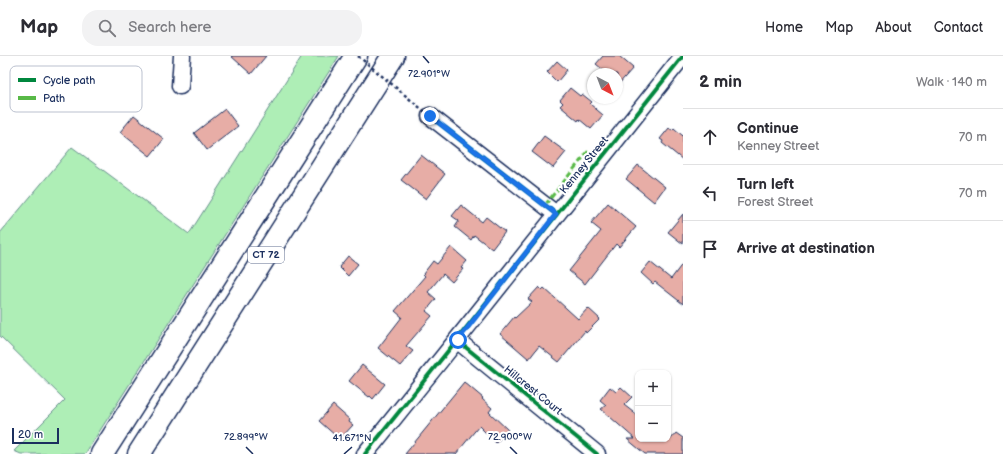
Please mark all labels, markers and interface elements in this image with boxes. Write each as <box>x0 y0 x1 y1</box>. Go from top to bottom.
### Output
search box <box>82 10 362 46</box>
text: Map <box>20 16 58 39</box>
icon: search <box>96 17 118 39</box>
text: Search here <box>128 18 211 37</box>
text: Home <box>765 19 803 36</box>
text: Map <box>825 19 853 36</box>
text: About <box>875 19 912 36</box>
text: Contact <box>934 19 983 36</box>
legend <box>10 66 142 112</box>
text: 72.901°W <box>408 68 450 80</box>
north arrow <box>587 68 623 104</box>
text: 2 min <box>699 72 742 92</box>
text: Cycle path <box>43 74 95 87</box>
text: Walk · 140 m <box>916 74 987 90</box>
text: Path <box>43 92 65 105</box>
route end <box>421 107 439 125</box>
text: Continue <box>737 119 799 138</box>
icon: ahead <box>699 126 721 148</box>
text: 70 m <box>959 129 987 145</box>
street label: Kenney Street <box>557 133 611 196</box>
text: Kenney Street <box>737 138 819 154</box>
text: Turn left <box>737 175 794 194</box>
icon: left <box>699 182 721 204</box>
text: 70 m <box>959 185 987 201</box>
text: Forest Street <box>737 194 813 210</box>
icon: arrive <box>699 238 721 260</box>
text: Arrive at destination <box>737 239 875 258</box>
road number: CT 72 <box>248 247 284 263</box>
route start <box>449 331 467 349</box>
street label: Hillcrest Court <box>501 363 565 418</box>
map controls <box>635 370 671 442</box>
button: + <box>635 370 671 406</box>
button: − <box>635 406 671 442</box>
scale bar <box>12 426 59 445</box>
text: 20 m <box>18 428 43 441</box>
text: 72.899°W <box>224 431 268 443</box>
text: 72.900°W <box>488 431 532 443</box>
text: 41.671°N <box>333 432 371 444</box>

